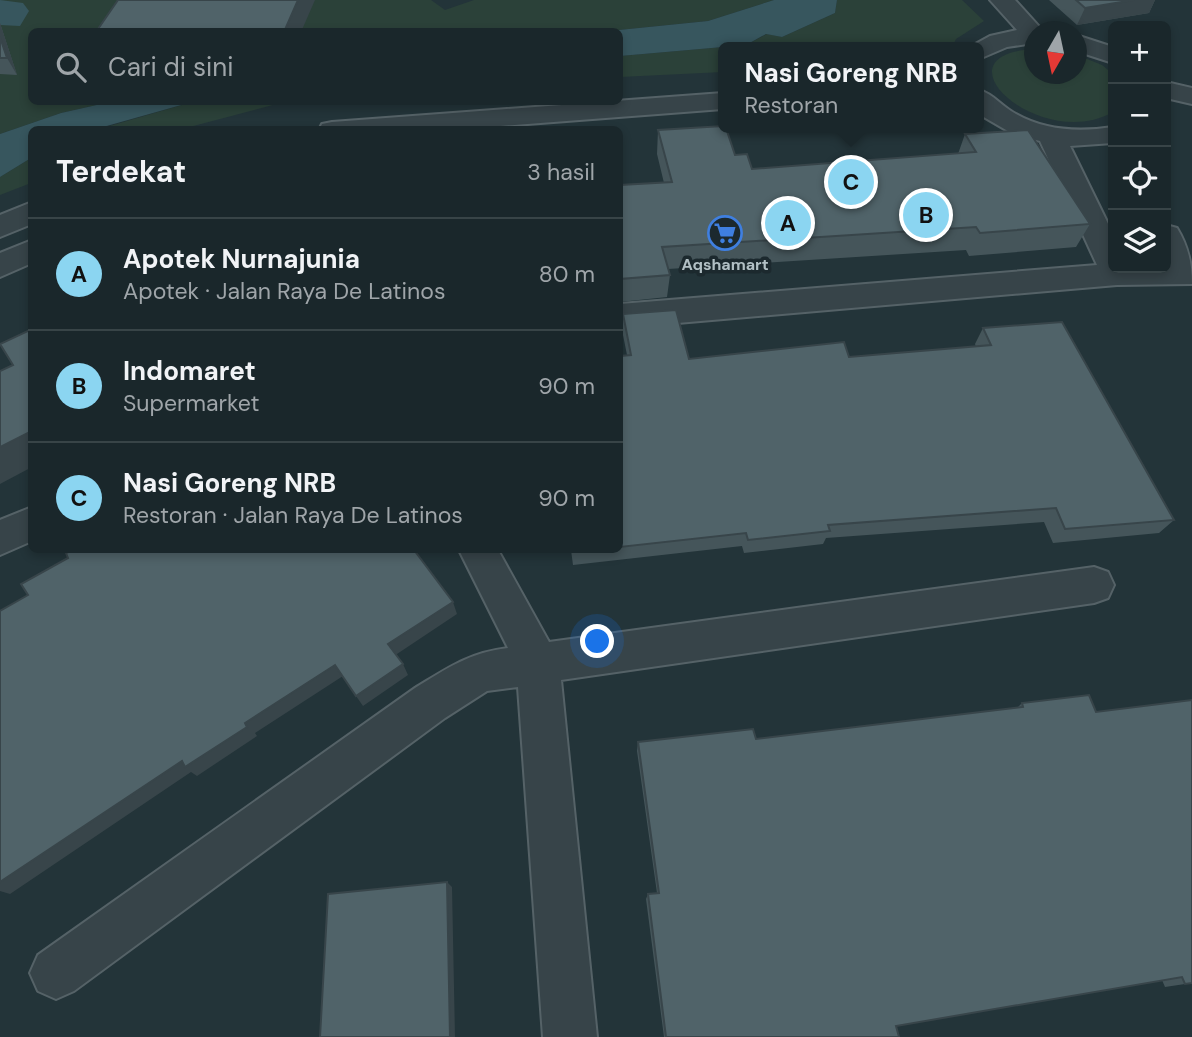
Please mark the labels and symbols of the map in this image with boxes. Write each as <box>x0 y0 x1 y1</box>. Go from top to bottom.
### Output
north arrow <box>1024 21 1087 84</box>
pin: C <box>828 156 874 208</box>
pin: B <box>903 189 949 241</box>
pin: A <box>765 197 811 249</box>
supermarket icon: Aqshamart <box>706 214 744 252</box>
place label: Aqshamart <box>681 254 769 275</box>
your location <box>580 624 614 658</box>

